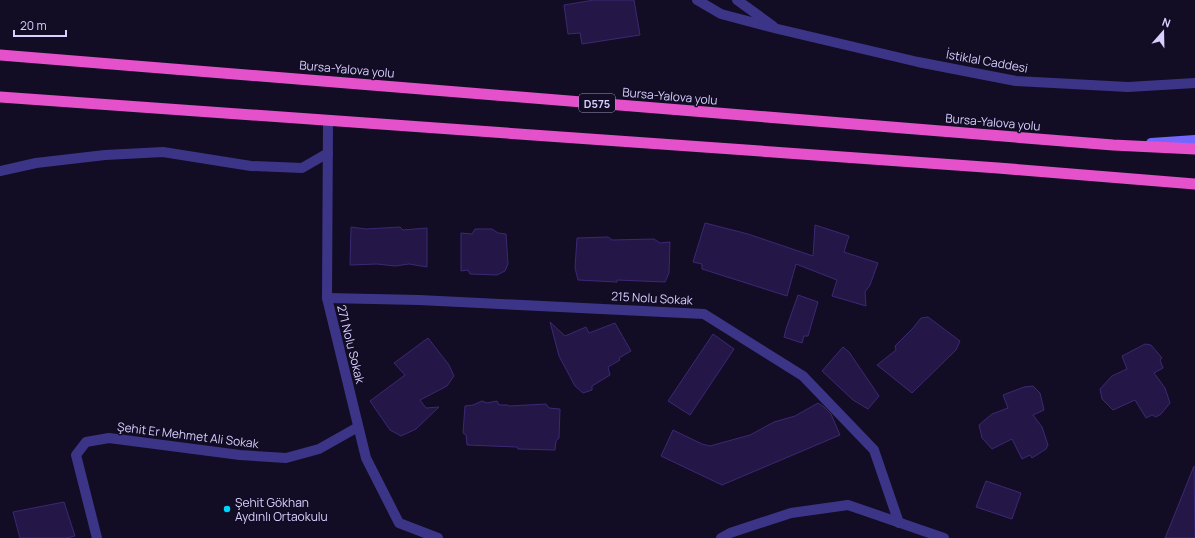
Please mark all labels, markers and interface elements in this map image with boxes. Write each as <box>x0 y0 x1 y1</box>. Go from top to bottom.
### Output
scale bar <box>14 12 66 38</box>
north arrow <box>1143 12 1183 52</box>
text: N <box>1160 14 1173 31</box>
text: 20 m <box>20 17 47 34</box>
street label: İstiklal Caddesi <box>945 45 1029 77</box>
street label: Bursa-Yalova yolu <box>299 56 395 82</box>
street label: Bursa-Yalova yolu <box>622 83 718 109</box>
road number: D575 <box>579 94 615 112</box>
street label: Bursa-Yalova yolu <box>945 109 1041 135</box>
street label: 215 Nolu Sokak <box>611 287 694 309</box>
street label: 271 Nolu Sokak <box>333 303 369 386</box>
street label: Şehit Er Mehmet Ali Sokak <box>116 418 261 452</box>
place label: Şehit Gökhan Aydınlı Ortaokulu <box>235 494 328 525</box>
marker: Şehit Gökhan Aydınlı Ortaokulu <box>222 504 232 514</box>

